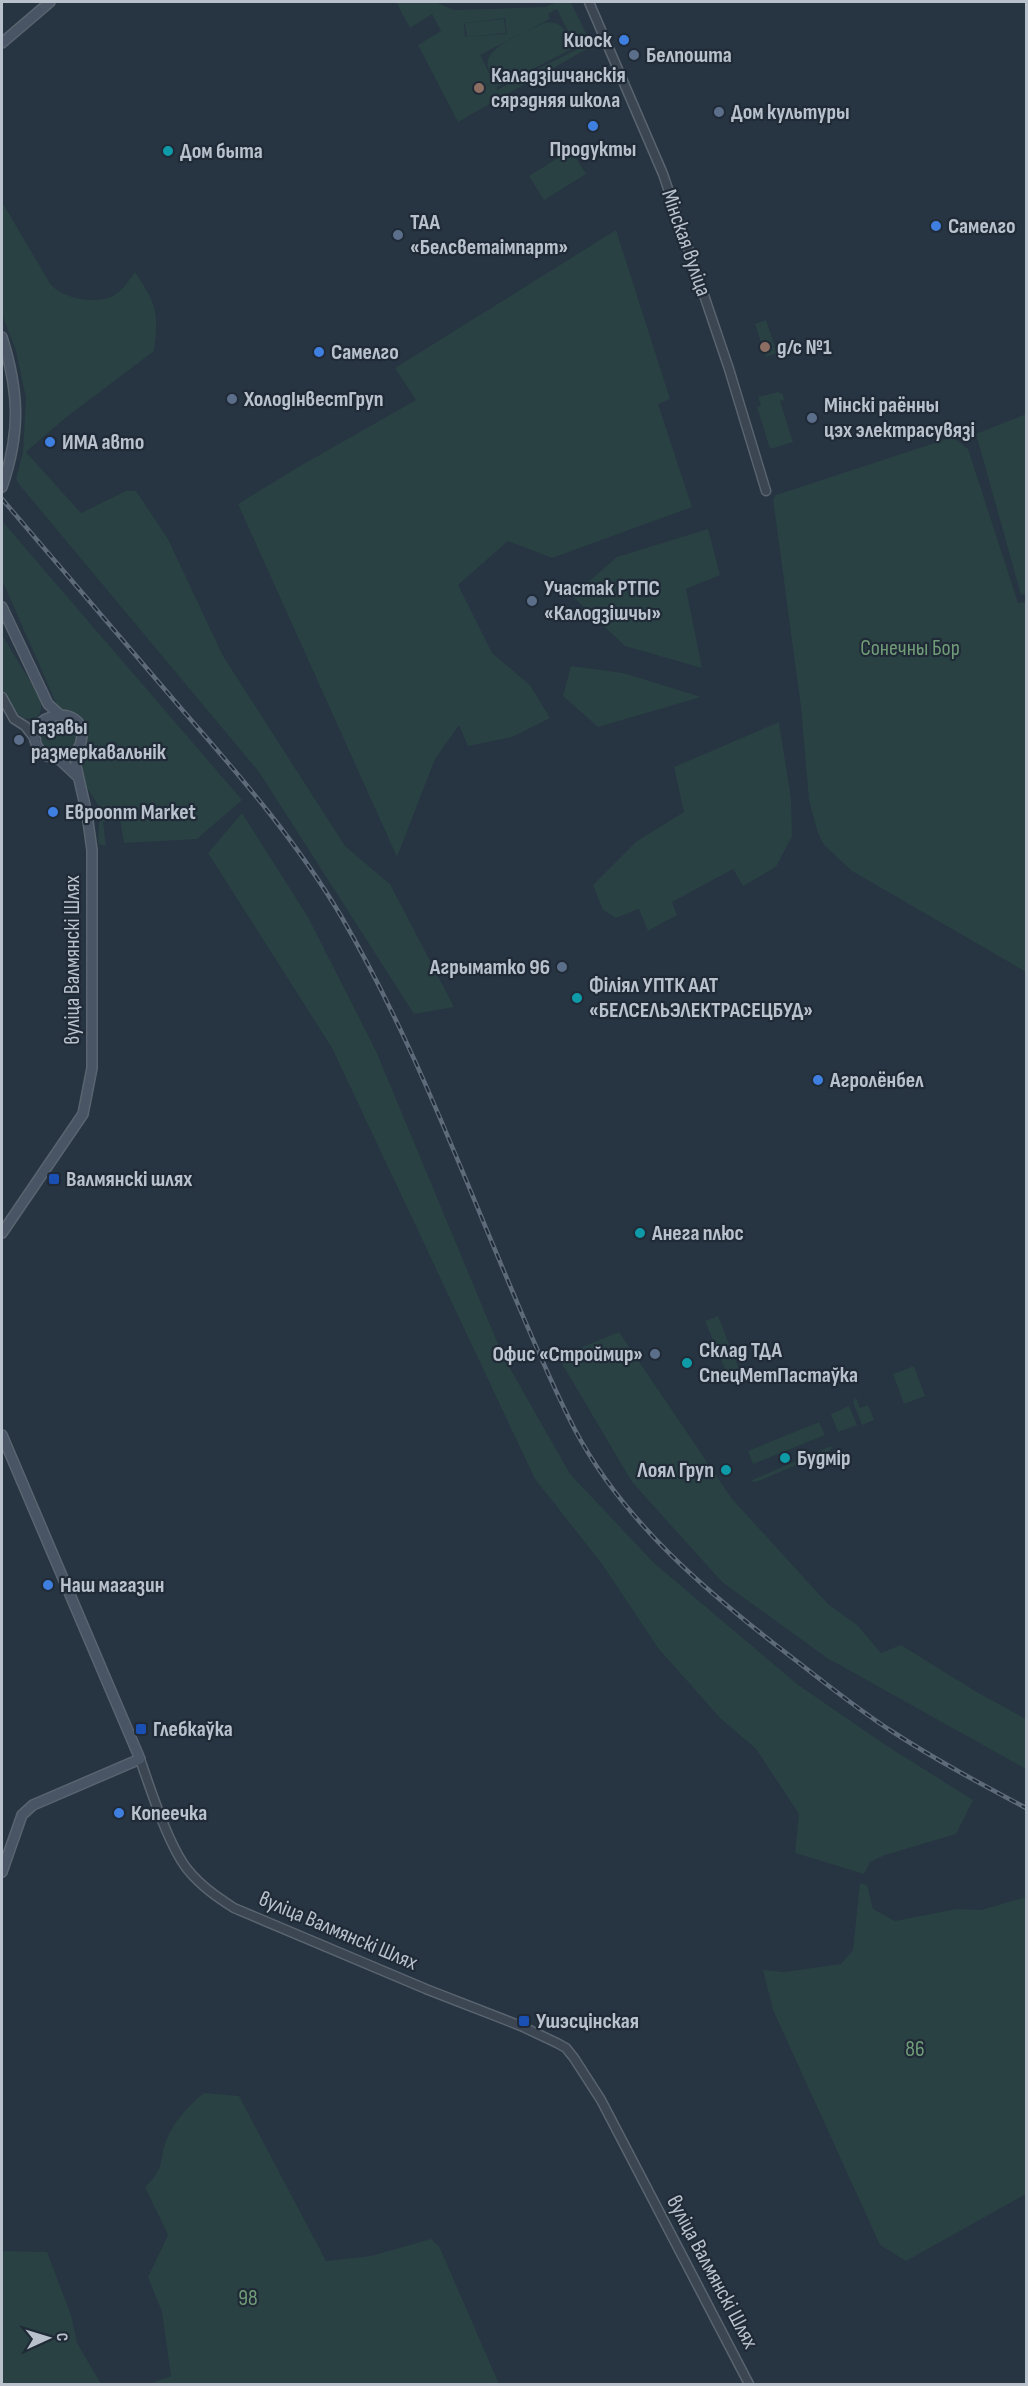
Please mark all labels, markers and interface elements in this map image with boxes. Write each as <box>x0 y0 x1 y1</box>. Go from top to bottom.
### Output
place label: Киоск <box>564 27 613 54</box>
marker: Киоск <box>617 33 631 47</box>
place label: Белпошта <box>646 42 732 69</box>
marker: Белпошта <box>627 48 641 62</box>
place label: Каладзішчанскія сярэдняя школа <box>491 62 626 114</box>
marker: Каладзішчанскія сярэдняя школа <box>472 81 486 95</box>
place label: Дом культуры <box>731 99 850 126</box>
marker: Дом культуры <box>712 105 726 119</box>
marker: Продукты <box>586 119 600 133</box>
place label: Продукты <box>550 136 636 163</box>
place label: Дом быта <box>180 138 263 165</box>
marker: Дом быта <box>161 144 175 158</box>
street label: Мінская вуліца <box>655 186 717 300</box>
place label: ТАА «Белсветаімпарт» <box>410 209 568 261</box>
place label: Самелго <box>948 213 1016 240</box>
marker: Самелго <box>929 219 943 233</box>
marker: ТАА «Белсветаімпарт» <box>391 228 405 242</box>
place label: д/с №1 <box>777 334 832 361</box>
place label: Cамелго <box>331 339 399 366</box>
marker: д/с №1 <box>758 340 772 354</box>
marker: Cамелго <box>312 345 326 359</box>
place label: ХолодІнвестГруп <box>243 386 384 413</box>
marker: ХолодІнвестГруп <box>225 392 239 406</box>
place label: Мінскі раённы цэх электрасувязі <box>824 392 975 444</box>
marker: Мінскі раённы цэх электрасувязі <box>805 411 819 425</box>
place label: ИМА авто <box>62 429 144 456</box>
marker: ИМА авто <box>43 435 57 449</box>
place label: Участак РТПС «Калодзішчы» <box>544 575 661 627</box>
marker: Участак РТПС «Калодзішчы» <box>525 594 539 608</box>
park label: Сонечны Бор <box>860 635 960 662</box>
place label: Газавы размеркавальнік <box>31 714 167 766</box>
marker: Газавы размеркавальнік <box>12 733 26 747</box>
place label: Евроопт Market <box>65 799 196 826</box>
marker: Евроопт Market <box>46 805 60 819</box>
street label: вуліца Валмянскі Шлях <box>59 874 86 1045</box>
place label: Агрыматко 96 <box>429 954 550 981</box>
marker: Агрыматко 96 <box>555 960 569 974</box>
place label: Філіял УПТК ААТ «БЕЛСЕЛЬЭЛЕКТРАСЕЦБУД» <box>589 972 813 1024</box>
marker: Філіял УПТК ААТ «БЕЛСЕЛЬЭЛЕКТРАСЕЦБУД» <box>570 991 584 1005</box>
place label: Агролёнбел <box>829 1067 924 1094</box>
marker: Агролёнбел <box>811 1073 825 1087</box>
place label: Валмянскі шлях <box>66 1166 192 1193</box>
marker: Валмянскі шлях <box>47 1172 61 1186</box>
place label: Анега плюс <box>651 1220 744 1247</box>
marker: Анега плюс <box>633 1226 647 1240</box>
place label: Склад ТДА СпецМетПастаўка <box>699 1337 858 1389</box>
place label: Офис «Строймир» <box>492 1341 643 1368</box>
marker: Офис «Строймир» <box>648 1347 662 1361</box>
marker: Склад ТДА СпецМетПастаўка <box>680 1356 694 1370</box>
place label: Будмір <box>797 1445 851 1472</box>
marker: Будмір <box>778 1451 792 1465</box>
place label: Лоял Груп <box>636 1457 714 1484</box>
marker: Лоял Груп <box>719 1463 733 1477</box>
place label: Наш магазин <box>60 1572 164 1599</box>
marker: Наш магазин <box>41 1578 55 1592</box>
place label: Глебкаўка <box>153 1716 233 1743</box>
marker: Глебкаўка <box>134 1722 148 1736</box>
place label: Копеечка <box>131 1800 207 1827</box>
marker: Копеечка <box>112 1806 126 1820</box>
street label: вуліца Валмянскі Шлях <box>255 1885 422 1977</box>
place label: Ушэсцінская <box>536 2008 639 2035</box>
marker: Ушэсцінская <box>517 2014 531 2028</box>
park label: 86 <box>905 2036 925 2063</box>
street label: вуліца Валмянскі Шлях <box>660 2191 764 2354</box>
park label: 98 <box>238 2285 258 2312</box>
north arrow <box>18 2308 78 2368</box>
text: С <box>52 2332 71 2342</box>

